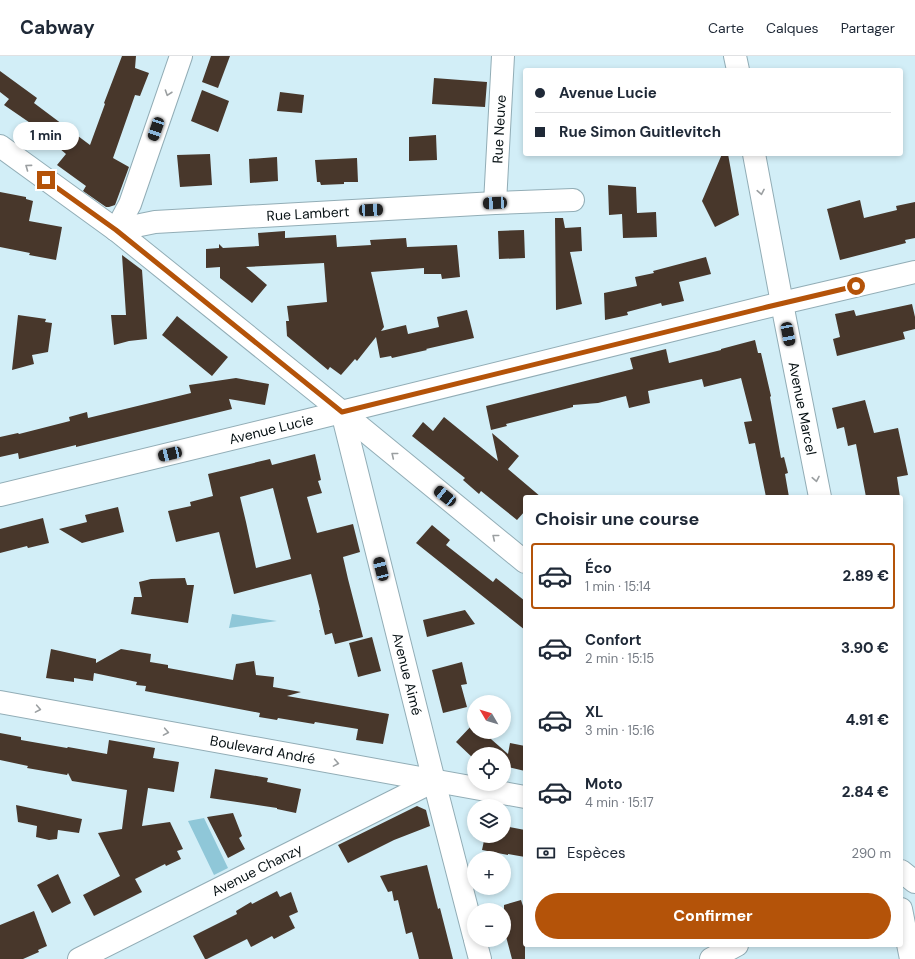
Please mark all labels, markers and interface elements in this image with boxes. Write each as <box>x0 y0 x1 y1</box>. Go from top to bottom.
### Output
text: Cabway <box>20 15 95 40</box>
text: Carte <box>708 19 744 37</box>
text: Calques <box>766 19 819 37</box>
text: Partager <box>841 19 895 37</box>
text: Avenue Lucie <box>559 83 657 103</box>
one-way arrow <box>164 89 173 96</box>
street label: Rue Neuve <box>488 94 510 164</box>
car <box>146 116 166 142</box>
callout: 1 min <box>13 122 79 150</box>
text: Rue Simon Guitlevitch <box>559 122 721 142</box>
text: 1 min <box>30 127 62 144</box>
one-way arrow <box>25 164 32 172</box>
route end <box>37 171 55 189</box>
one-way arrow <box>756 189 765 195</box>
car <box>483 196 507 210</box>
street label: Rue Lambert <box>266 202 350 225</box>
car <box>359 203 383 217</box>
route start <box>847 277 865 295</box>
car <box>780 321 796 347</box>
street label: Avenue Marcel <box>785 360 821 457</box>
street label: Avenue Lucie <box>227 410 315 448</box>
car <box>157 445 183 463</box>
one-way arrow <box>392 452 399 459</box>
one-way arrow <box>812 475 820 482</box>
car <box>432 484 458 508</box>
text: Choisir une course <box>535 507 699 531</box>
one-way arrow <box>492 535 499 542</box>
car <box>372 556 390 582</box>
icon: car <box>537 558 573 594</box>
text: Éco <box>585 558 612 578</box>
text: 2.89 € <box>842 566 889 586</box>
text: 1 min · 15:14 <box>585 578 651 595</box>
icon: car <box>537 630 573 666</box>
text: Confort <box>585 630 642 650</box>
street label: Avenue Aimé <box>388 631 426 717</box>
text: 3.90 € <box>841 638 889 658</box>
text: 2 min · 15:15 <box>585 650 654 667</box>
north arrow <box>467 695 511 739</box>
map controls <box>467 695 511 947</box>
icon: car <box>537 702 573 738</box>
text: XL <box>585 702 603 722</box>
one-way arrow <box>35 704 41 713</box>
text: 4.91 € <box>845 710 889 730</box>
text: 3 min · 15:16 <box>585 722 655 739</box>
one-way arrow <box>163 728 169 736</box>
street label: Boulevard André <box>209 731 317 768</box>
button: locate <box>467 747 511 791</box>
one-way arrow <box>332 758 339 767</box>
icon: car <box>537 774 573 810</box>
text: Moto <box>585 774 623 794</box>
text: 2.84 € <box>842 782 889 802</box>
text: 4 min · 15:17 <box>585 794 654 811</box>
button: layers <box>467 799 511 843</box>
street label: Avenue Chanzy <box>208 839 306 900</box>
icon: cash <box>535 842 557 864</box>
text: Espèces <box>567 843 626 863</box>
text: 290 m <box>852 845 891 862</box>
button: + <box>467 851 511 895</box>
button: Confirmer <box>535 893 891 939</box>
button: − <box>467 903 511 947</box>

